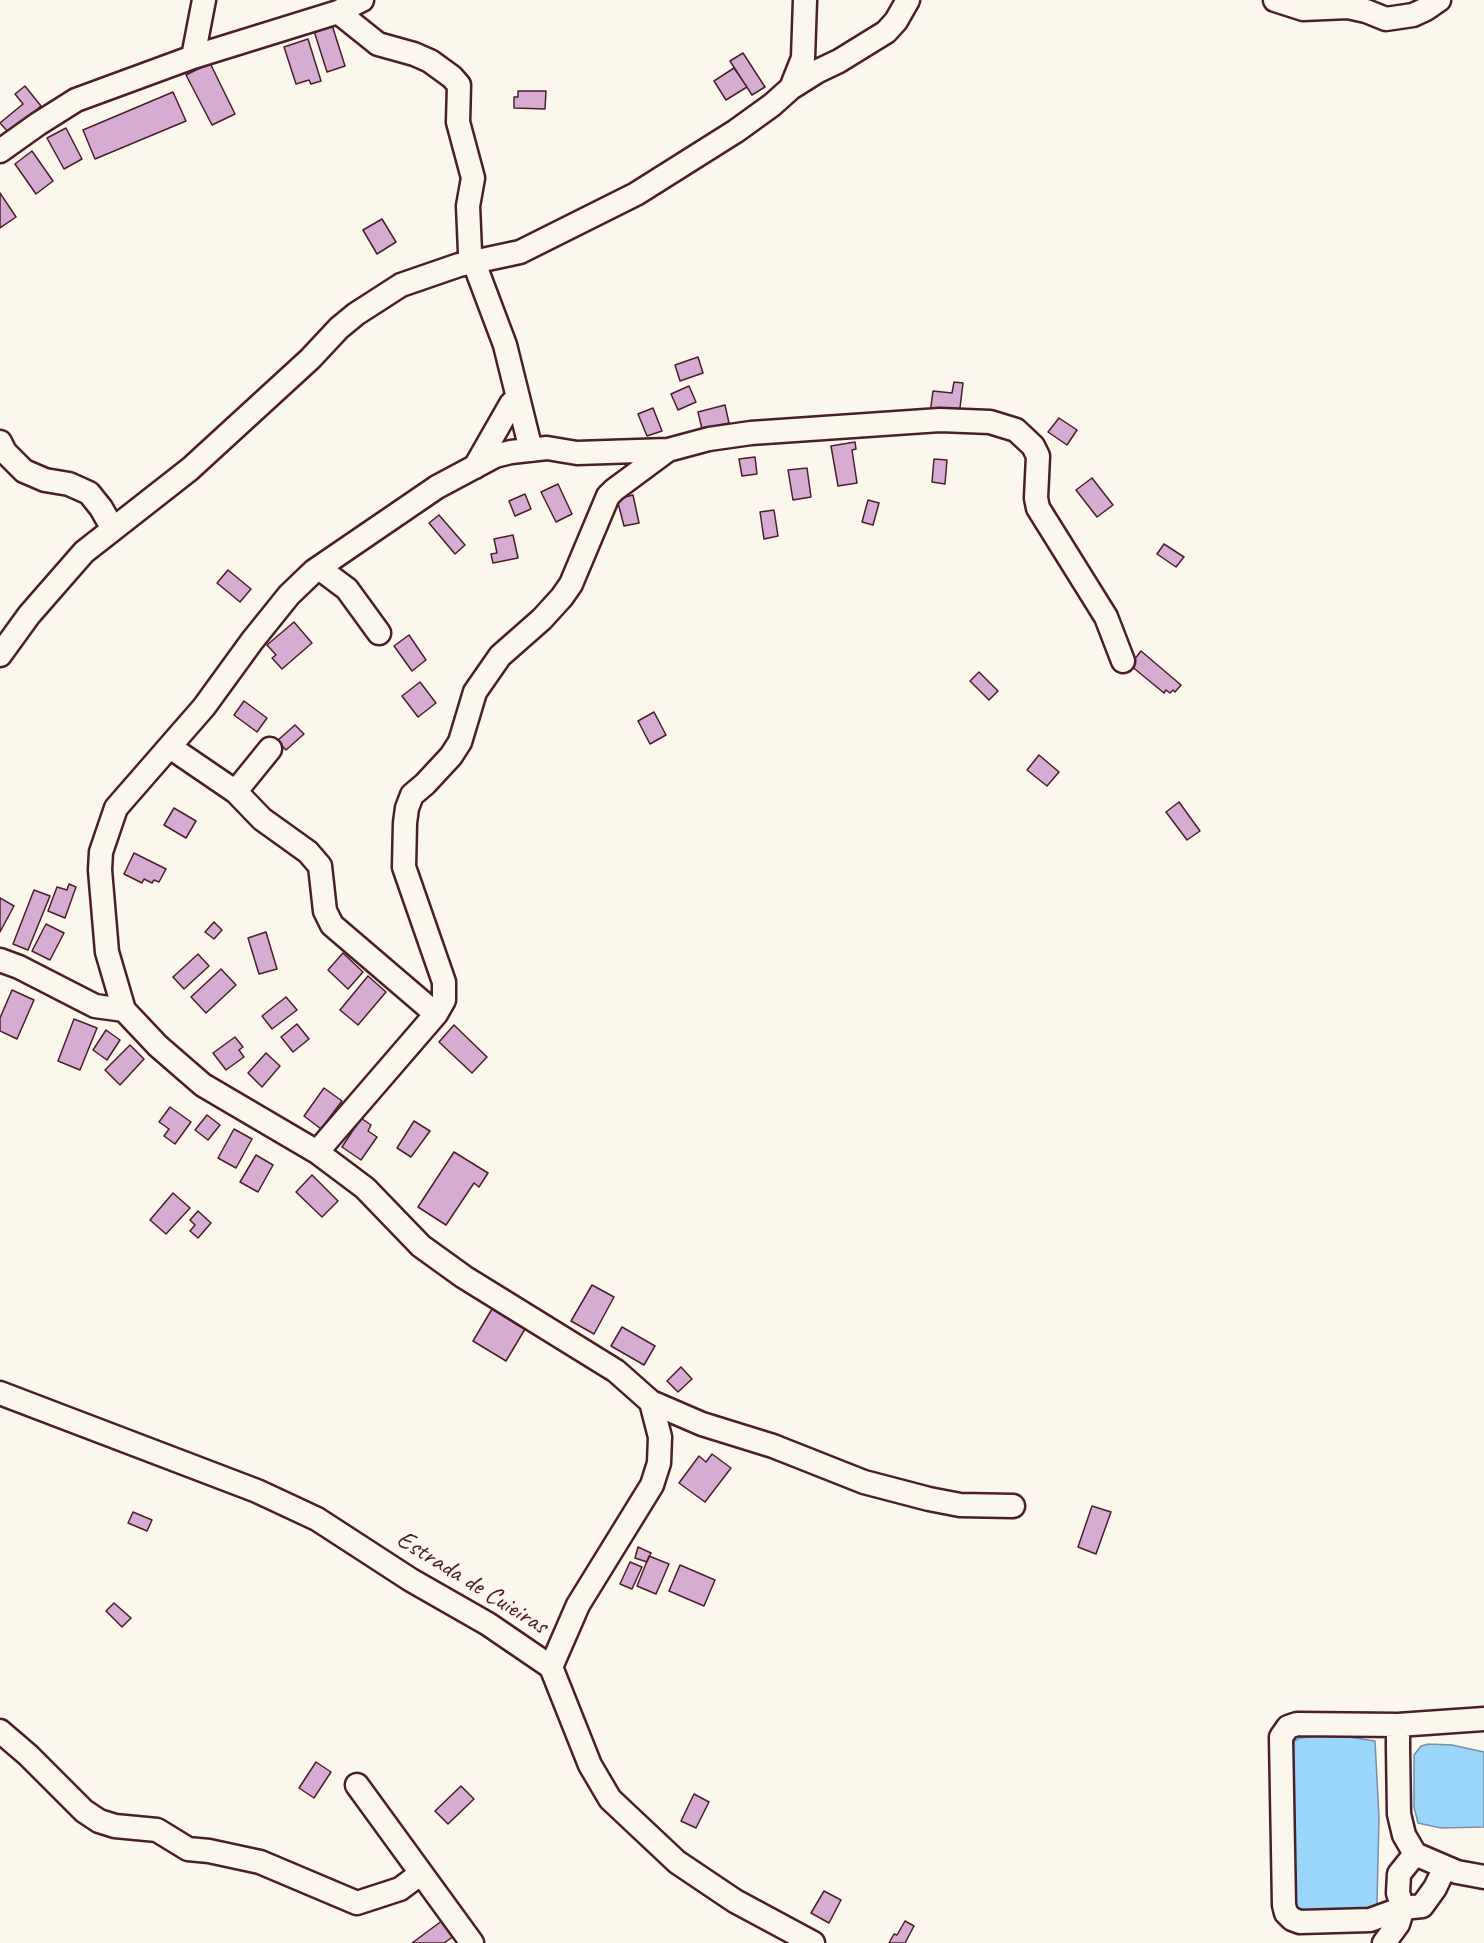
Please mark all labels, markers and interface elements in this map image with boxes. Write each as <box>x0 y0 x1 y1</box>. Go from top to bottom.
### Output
street label: Estrada de Cuieiras <box>391 1524 553 1642</box>

